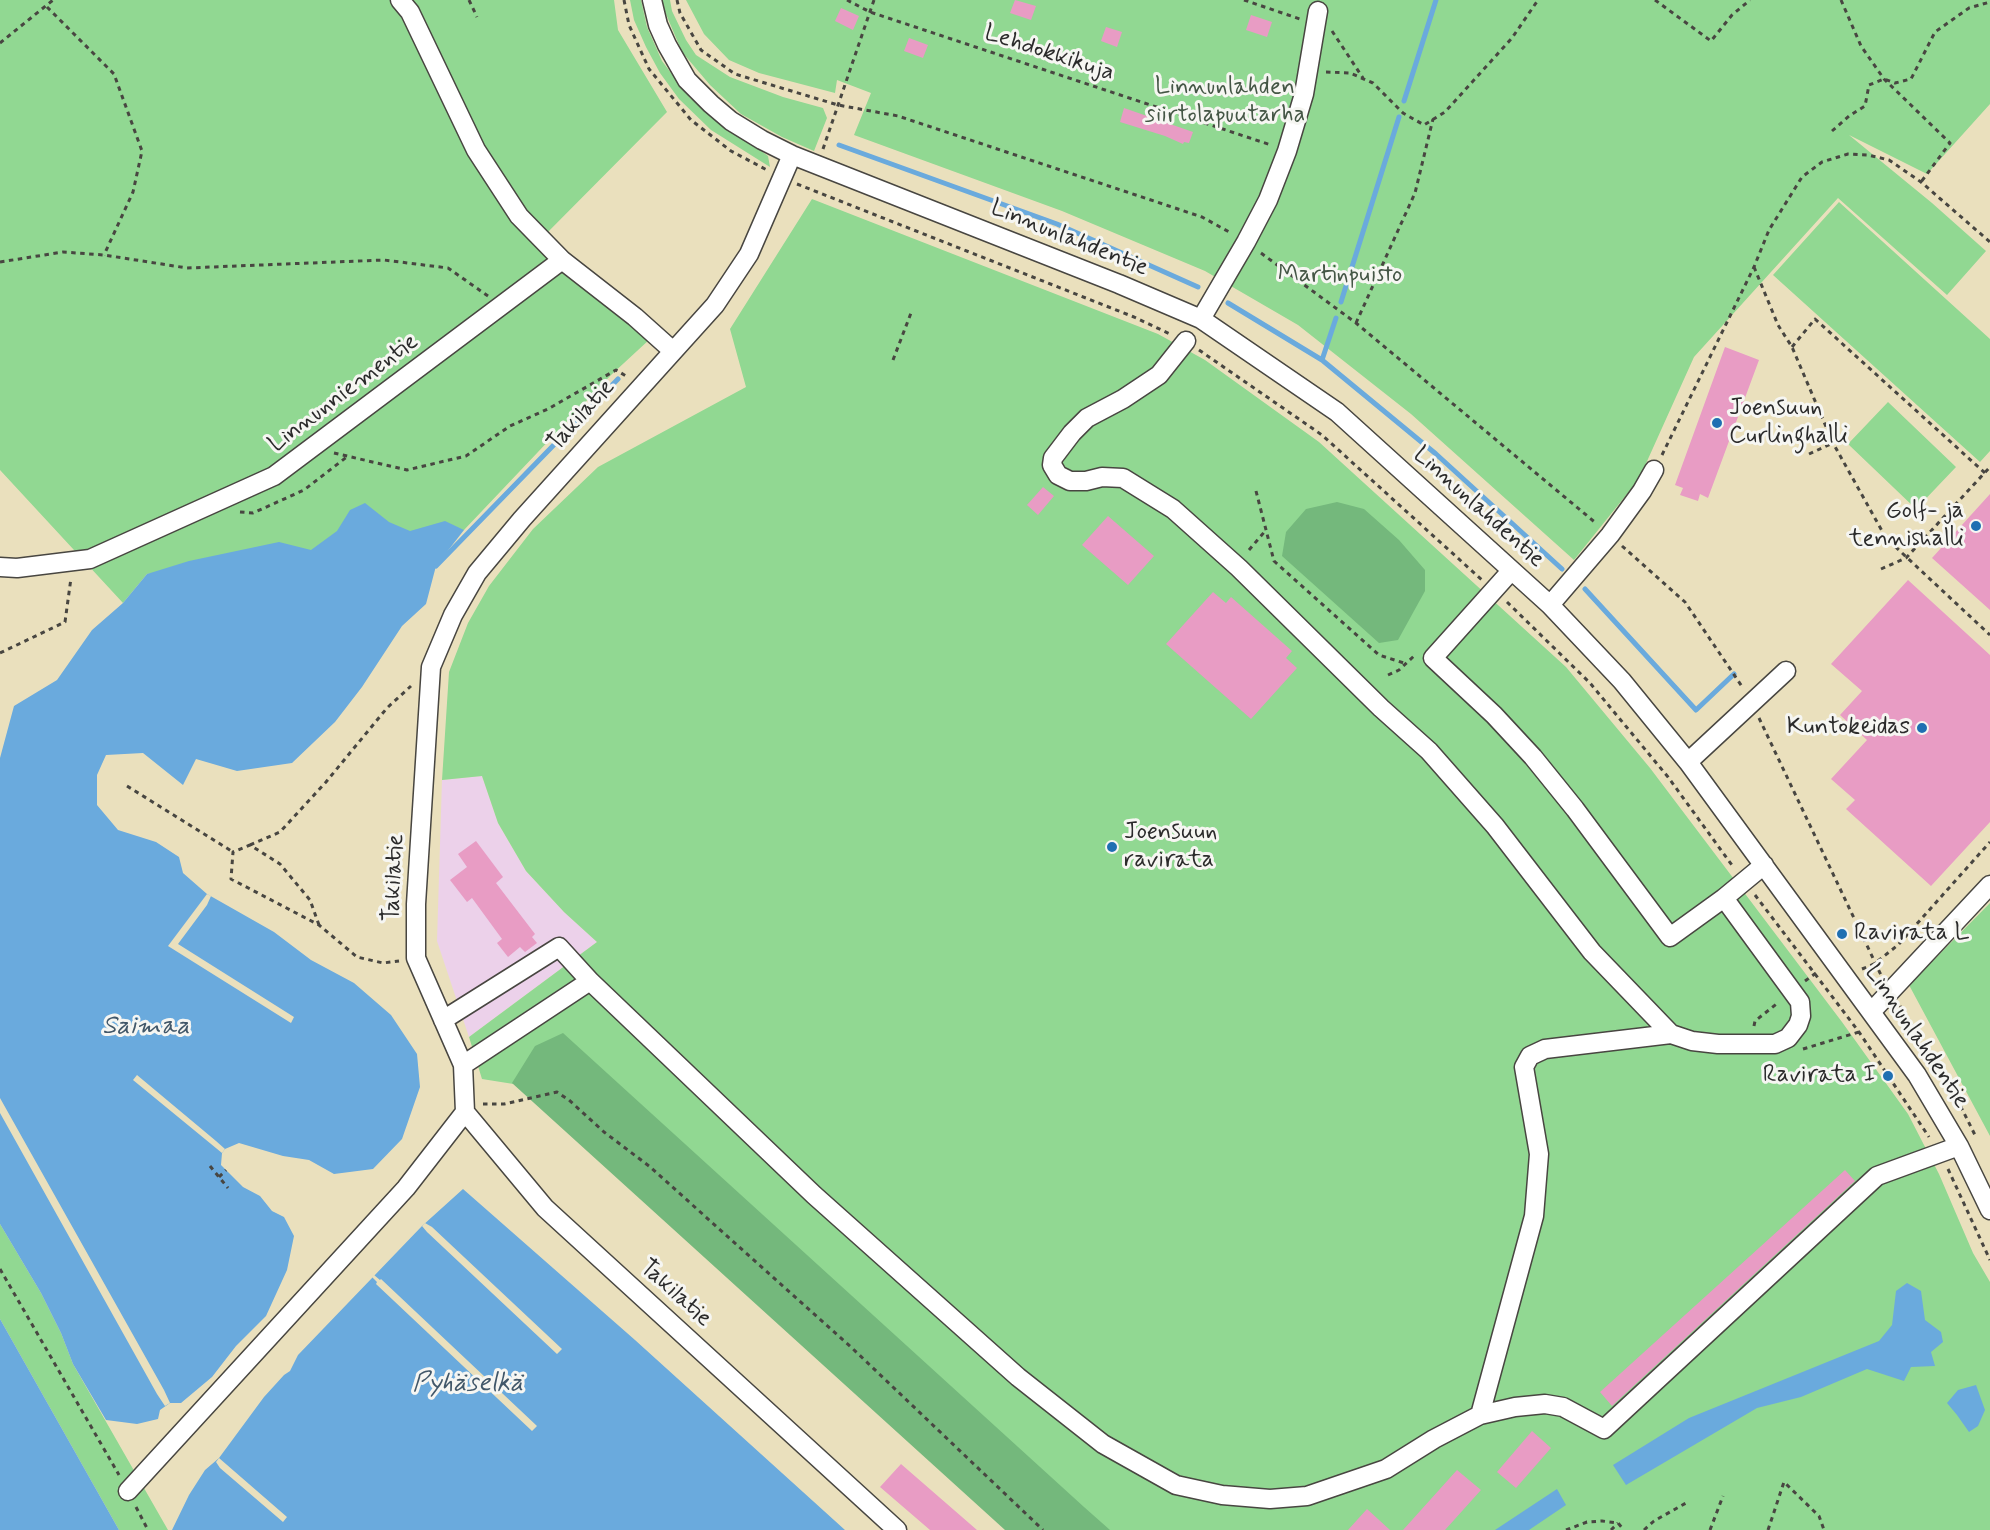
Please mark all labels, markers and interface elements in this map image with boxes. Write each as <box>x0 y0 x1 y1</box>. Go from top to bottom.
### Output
street label: Lehdokkikuja <box>980 19 1118 89</box>
park label: Linnunlahden siirtolapuutarha <box>1145 74 1305 130</box>
street label: Linnunlahdentie <box>986 194 1152 284</box>
park label: Martinpuisto <box>1278 262 1402 290</box>
street label: Linnunniementie <box>264 328 424 460</box>
street label: Takilatie <box>542 374 622 458</box>
place label: Joensuun Curlinghalli <box>1729 395 1848 451</box>
marker: Joensuun Curlinghalli <box>1710 416 1724 430</box>
street label: Linnunlahdentie <box>1406 441 1550 575</box>
place label: Golf- ja tennishalli <box>1849 498 1964 554</box>
marker: Golf- ja tennishalli <box>1969 519 1983 533</box>
place label: Kuntokeidas <box>1787 714 1910 742</box>
marker: Kuntokeidas <box>1915 721 1929 735</box>
place label: Joensuun ravirata <box>1124 819 1217 875</box>
street label: Takilatie <box>378 834 412 922</box>
marker: Joensuun ravirata <box>1105 840 1119 854</box>
place label: Ravirata L <box>1854 920 1969 948</box>
marker: Ravirata L <box>1835 927 1849 941</box>
street label: Linnunlahdentie <box>1857 960 1975 1114</box>
water label: Saimaa <box>102 1012 190 1044</box>
place label: Ravirata I <box>1763 1062 1876 1090</box>
marker: Ravirata I <box>1881 1069 1895 1083</box>
street label: Takilatie <box>633 1254 717 1334</box>
water label: Pyhäselkä <box>413 1369 523 1401</box>

